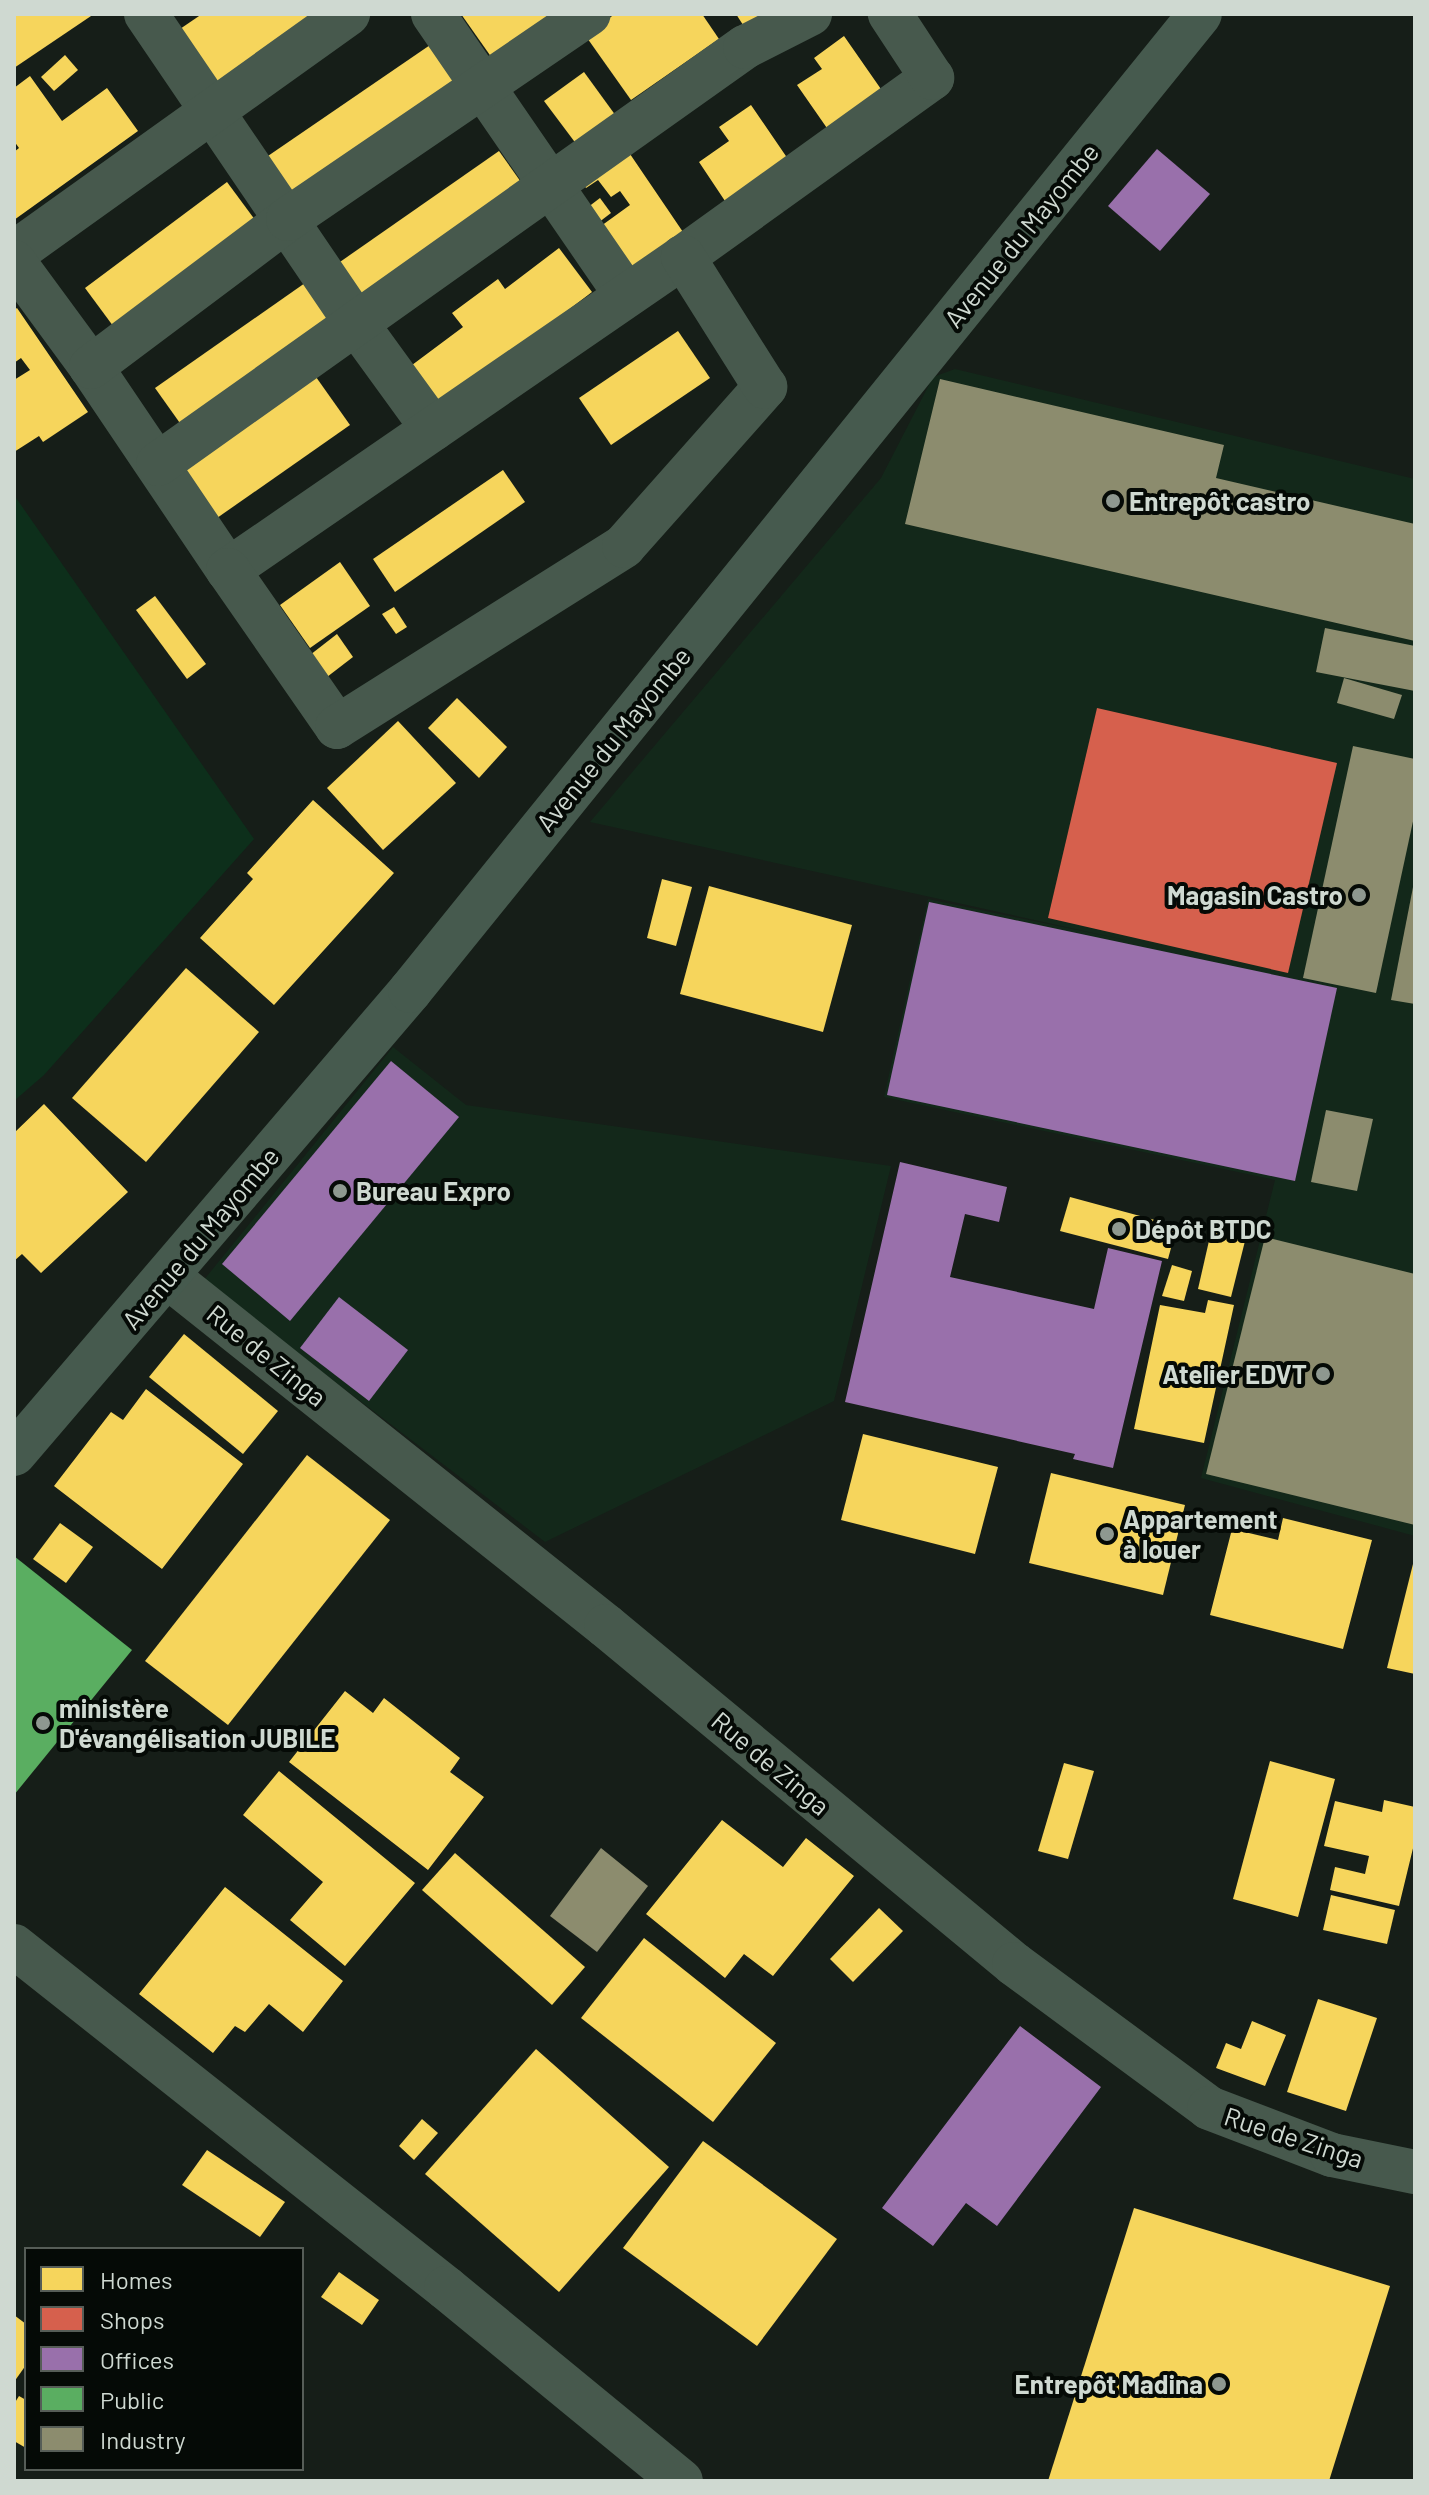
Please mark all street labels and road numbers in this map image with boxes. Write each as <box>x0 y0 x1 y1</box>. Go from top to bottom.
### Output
street label: Avenue du Mayombe <box>937 137 1105 333</box>
street label: Avenue du Mayombe <box>529 641 697 837</box>
street label: Avenue du Mayombe <box>115 1141 285 1335</box>
street label: Rue de Zinga <box>201 1297 333 1413</box>
street label: Rue de Zinga <box>706 1705 836 1821</box>
street label: Rue de Zinga <box>1221 2100 1367 2174</box>

